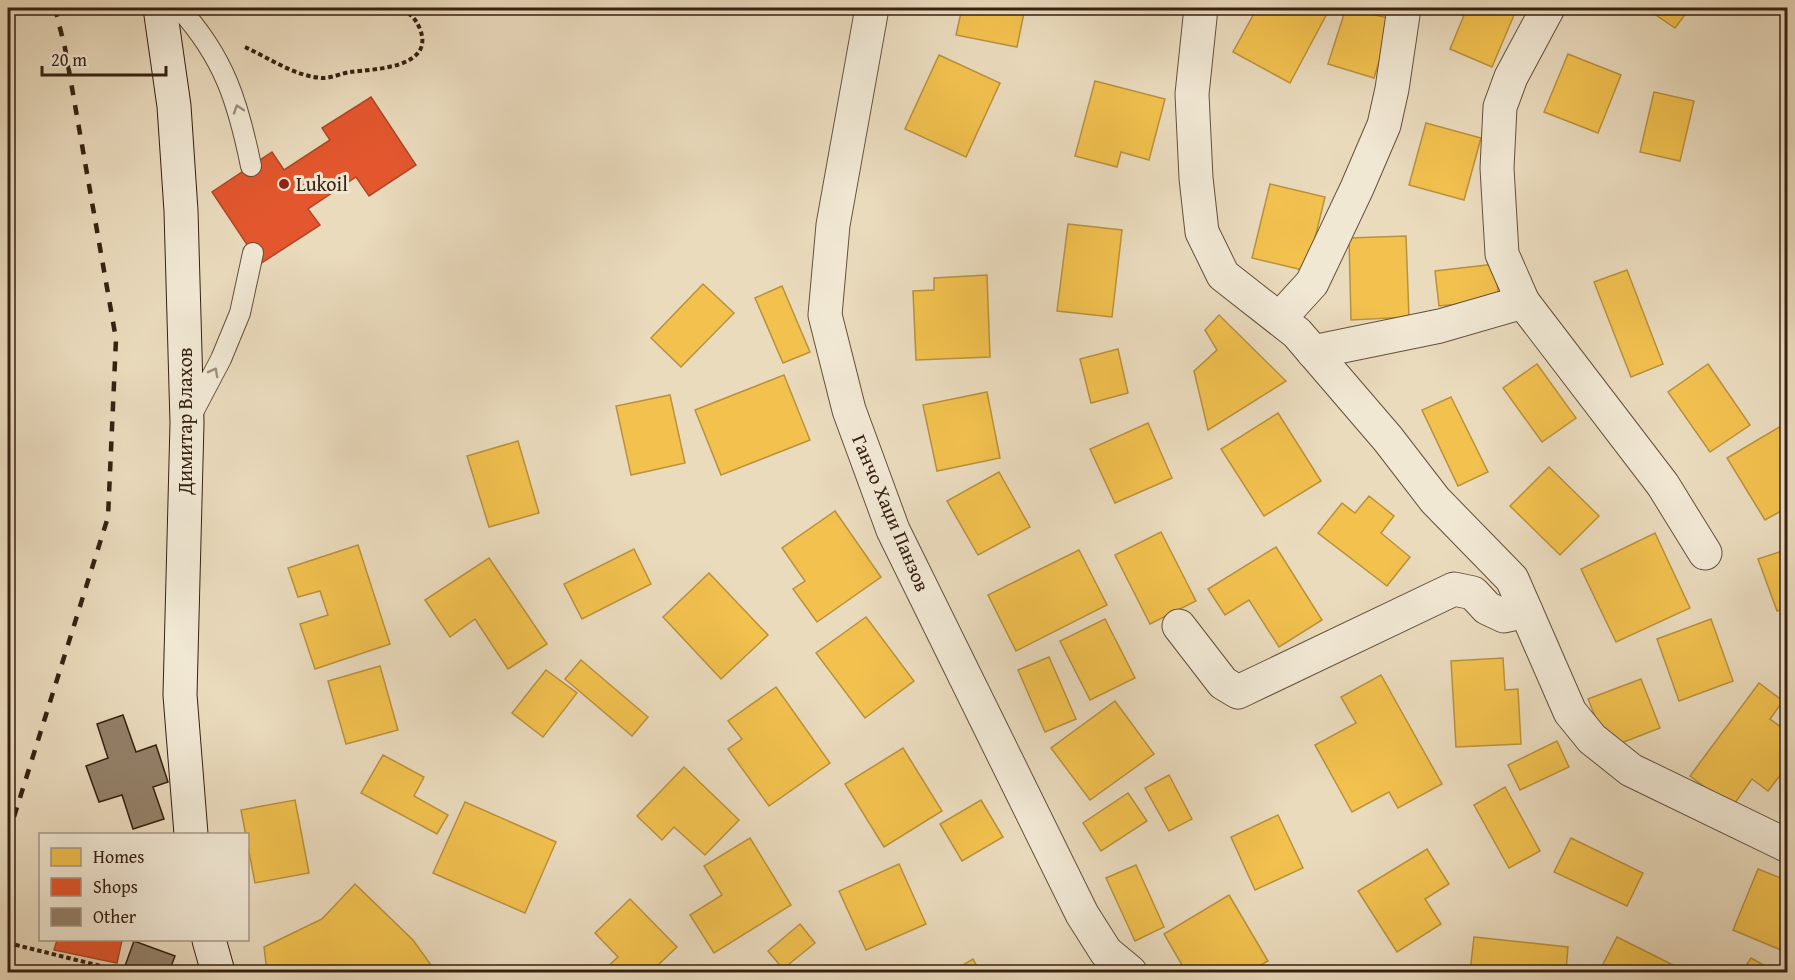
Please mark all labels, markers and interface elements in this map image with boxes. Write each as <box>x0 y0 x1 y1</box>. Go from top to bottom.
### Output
scale bar <box>42 39 166 77</box>
text: 20 m <box>51 46 87 73</box>
one-way arrow <box>233 104 246 115</box>
place label: Lukoil <box>296 169 348 198</box>
marker: Lukoil <box>277 177 291 191</box>
street label: Димитар Влахов <box>170 347 199 496</box>
one-way arrow <box>207 367 219 378</box>
street label: Ганчо Хаџи Панзов <box>845 430 938 596</box>
legend <box>39 833 249 941</box>
text: Homes <box>93 843 144 870</box>
text: Shops <box>93 873 138 900</box>
text: Other <box>93 903 137 930</box>

